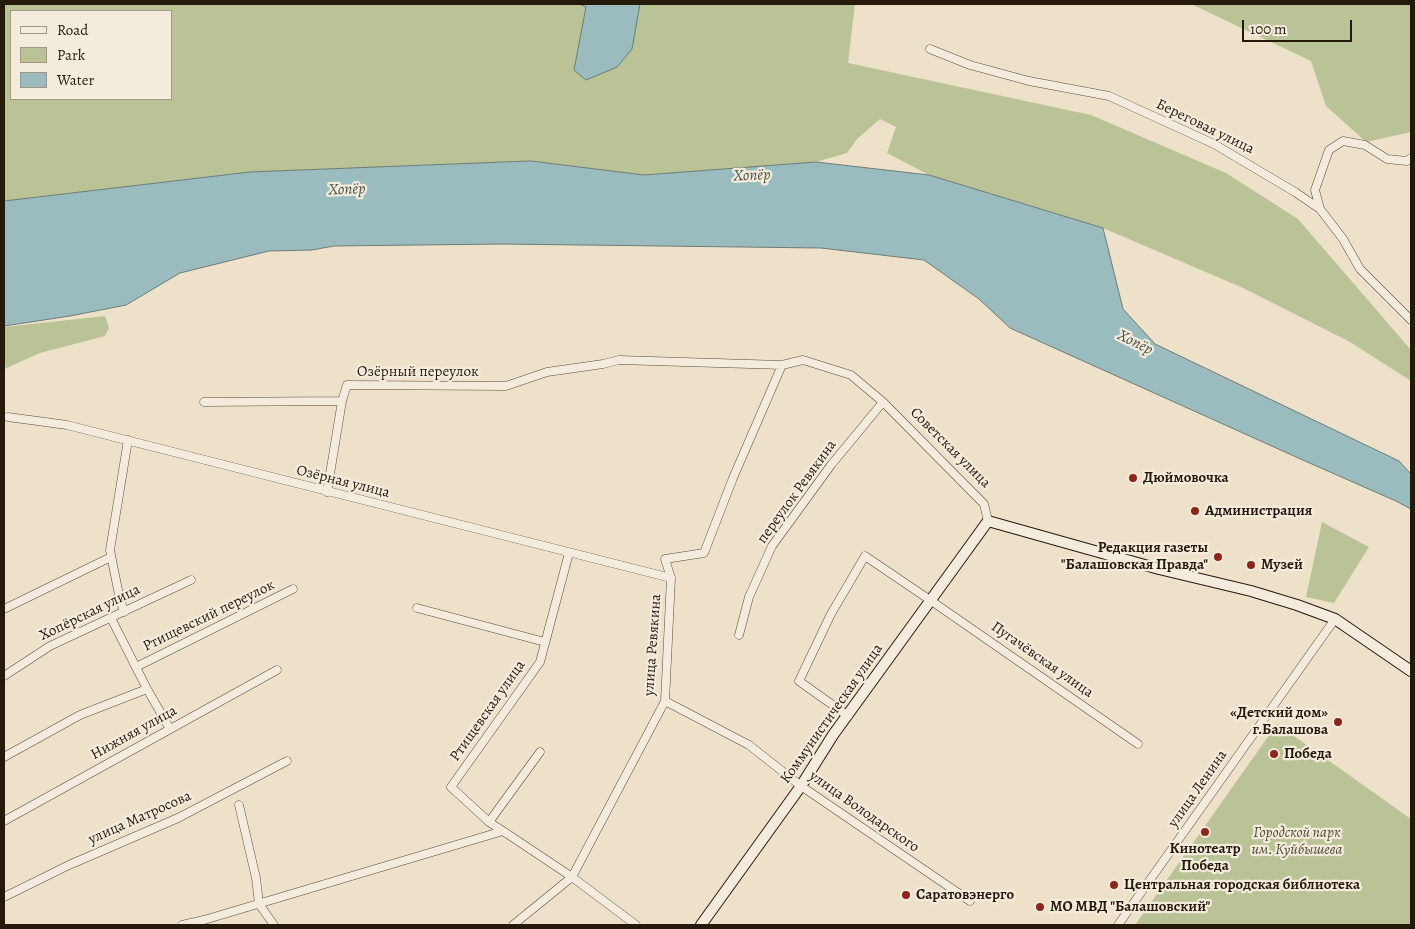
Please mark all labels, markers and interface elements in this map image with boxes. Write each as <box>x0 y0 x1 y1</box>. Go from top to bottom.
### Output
legend <box>10 10 172 100</box>
scale bar <box>1245 10 1355 42</box>
text: 100 m <box>1250 19 1287 39</box>
text: Road <box>57 20 88 40</box>
text: Park <box>57 45 85 65</box>
text: Water <box>57 70 94 90</box>
street label: Береговая улица <box>1153 95 1257 159</box>
water label: Хопёр <box>733 166 771 186</box>
water label: Хопёр <box>328 180 366 200</box>
water label: Хопёр <box>1114 326 1156 360</box>
street label: Озёрный переулок <box>357 363 479 381</box>
street label: Советская улица <box>906 404 994 492</box>
street label: переулок Ревякина <box>753 437 841 547</box>
street label: Озёрная улица <box>294 462 392 502</box>
place label: Дюймовочка <box>1143 469 1229 487</box>
marker: Дюймовочка <box>1127 472 1139 484</box>
place label: Администрация <box>1205 502 1312 520</box>
marker: Администрация <box>1189 505 1201 517</box>
place label: Редакция газеты "Балашовская Правда" <box>1061 539 1208 574</box>
marker: Редакция газеты "Балашовская Правда" <box>1212 551 1224 563</box>
place label: Музей <box>1261 556 1303 574</box>
marker: Музей <box>1245 559 1257 571</box>
street label: Ртищевский переулок <box>140 576 278 656</box>
street label: Хопёрская улица <box>37 581 143 645</box>
street label: улица Ревякина <box>640 593 666 697</box>
street label: Пугачёвская улица <box>987 618 1097 702</box>
street label: Коммунистическая улица <box>777 641 887 787</box>
street label: Ртищевская улица <box>446 657 530 765</box>
street label: Нижняя улица <box>88 702 180 764</box>
place label: «Детский дом» г.Балашова <box>1230 704 1328 739</box>
marker: «Детский дом» г.Балашова <box>1332 716 1344 728</box>
place label: Победа <box>1284 745 1332 763</box>
street label: улица Ленина <box>1165 747 1231 831</box>
marker: Победа <box>1268 748 1280 760</box>
street label: улица Володарского <box>805 767 923 857</box>
street label: улица Матросова <box>86 787 194 849</box>
park label: Городской парк им. Куйбышева <box>1251 824 1343 859</box>
marker: Кинотеатр Победа <box>1199 826 1211 838</box>
place label: Кинотеатр Победа <box>1169 840 1241 875</box>
place label: Центральная городская библиотека <box>1124 876 1360 894</box>
marker: Центральная городская библиотека <box>1108 879 1120 891</box>
place label: Саратовэнерго <box>916 886 1014 904</box>
marker: Саратовэнерго <box>900 889 912 901</box>
place label: МО МВД "Балашовский" <box>1050 898 1210 916</box>
marker: МО МВД "Балашовский" <box>1034 901 1046 913</box>

